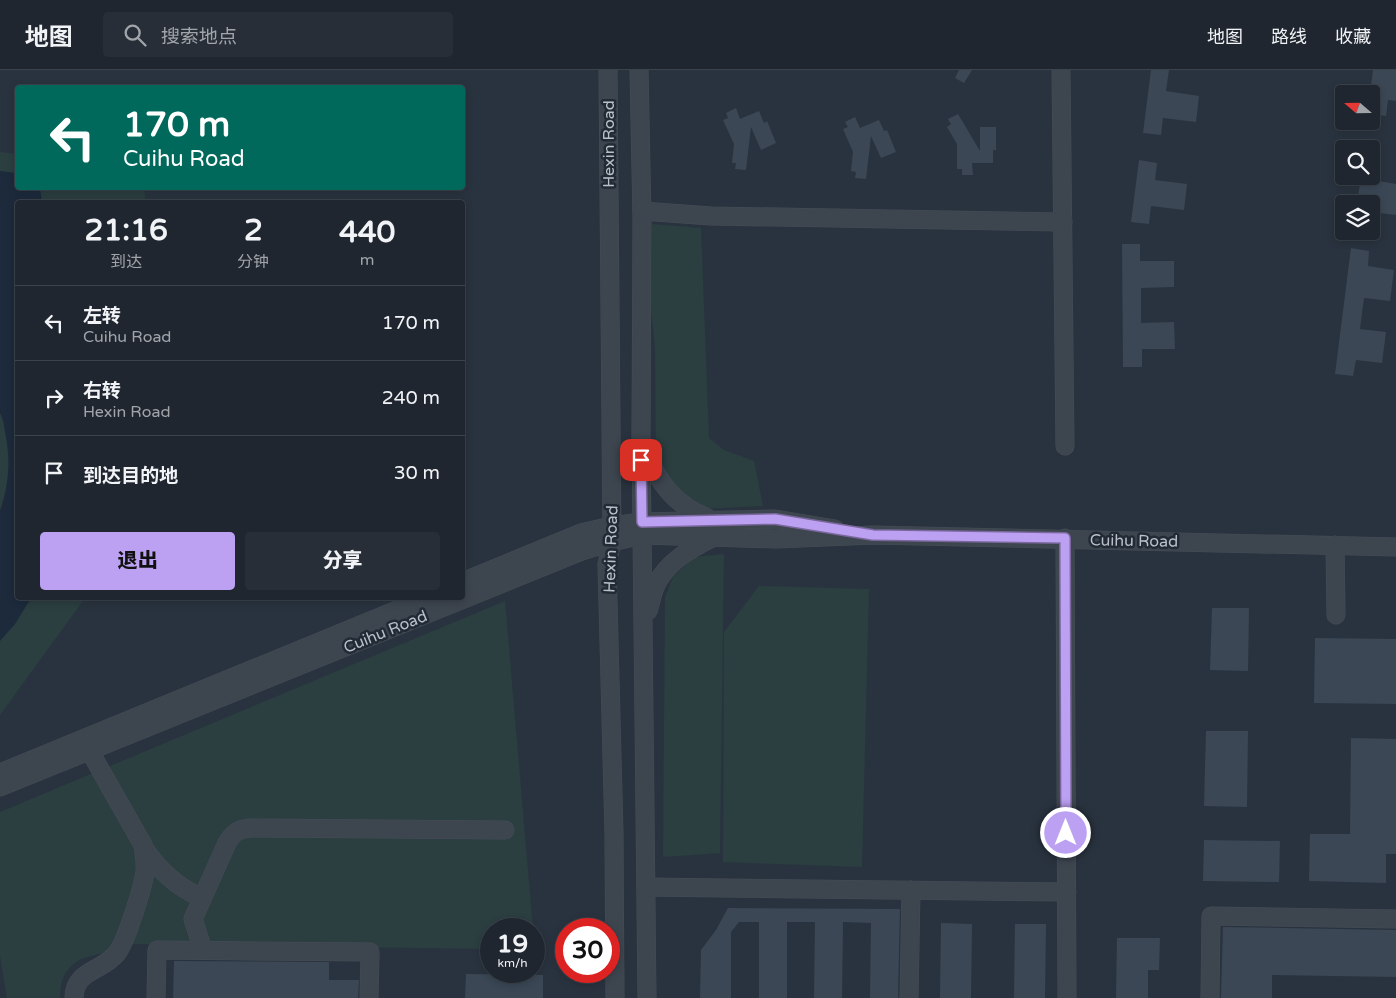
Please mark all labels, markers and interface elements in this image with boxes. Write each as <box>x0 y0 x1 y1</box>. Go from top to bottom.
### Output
search box <box>103 12 453 57</box>
icon: search <box>121 21 149 49</box>
text: 地图 <box>25 23 73 52</box>
text: 搜索地点 <box>161 26 237 48</box>
text: 地图 <box>1207 26 1243 48</box>
text: 路线 <box>1271 26 1307 48</box>
text: 收藏 <box>1335 26 1371 48</box>
north arrow <box>1335 85 1380 130</box>
map controls <box>1335 85 1380 240</box>
street label: Hexin Road <box>599 100 619 188</box>
text: 170 m <box>123 104 230 146</box>
icon: left <box>40 105 105 170</box>
button: search <box>1335 140 1380 185</box>
text: Cuihu Road <box>123 146 245 172</box>
button: layers <box>1335 195 1380 240</box>
text: 21:16 <box>85 212 168 249</box>
text: 2 <box>244 212 263 249</box>
text: 440 <box>339 214 395 251</box>
text: m <box>360 250 374 270</box>
text: 到达 <box>110 252 142 272</box>
text: 分钟 <box>237 252 269 272</box>
text: 左转 <box>83 305 121 327</box>
icon: left <box>40 309 68 337</box>
text: 170 m <box>382 312 440 334</box>
text: Cuihu Road <box>83 327 171 347</box>
text: 右转 <box>83 380 121 402</box>
icon: right <box>40 384 68 412</box>
text: 240 m <box>382 387 440 409</box>
text: Hexin Road <box>83 402 171 422</box>
pin <box>620 439 662 481</box>
icon: arrive <box>627 446 655 474</box>
icon: arrive <box>40 459 68 487</box>
text: 30 m <box>394 462 440 484</box>
text: 到达目的地 <box>83 465 178 487</box>
street label: Hexin Road <box>599 505 623 593</box>
street label: Cuihu Road <box>1090 530 1178 552</box>
button: 退出 <box>40 532 235 590</box>
button: 分享 <box>245 532 440 590</box>
street label: Cuihu Road <box>341 606 430 658</box>
position arrow <box>1039 806 1091 858</box>
speed limit sign: 30 <box>555 918 620 983</box>
text: 19 <box>497 929 528 959</box>
text: km/h <box>497 956 528 970</box>

